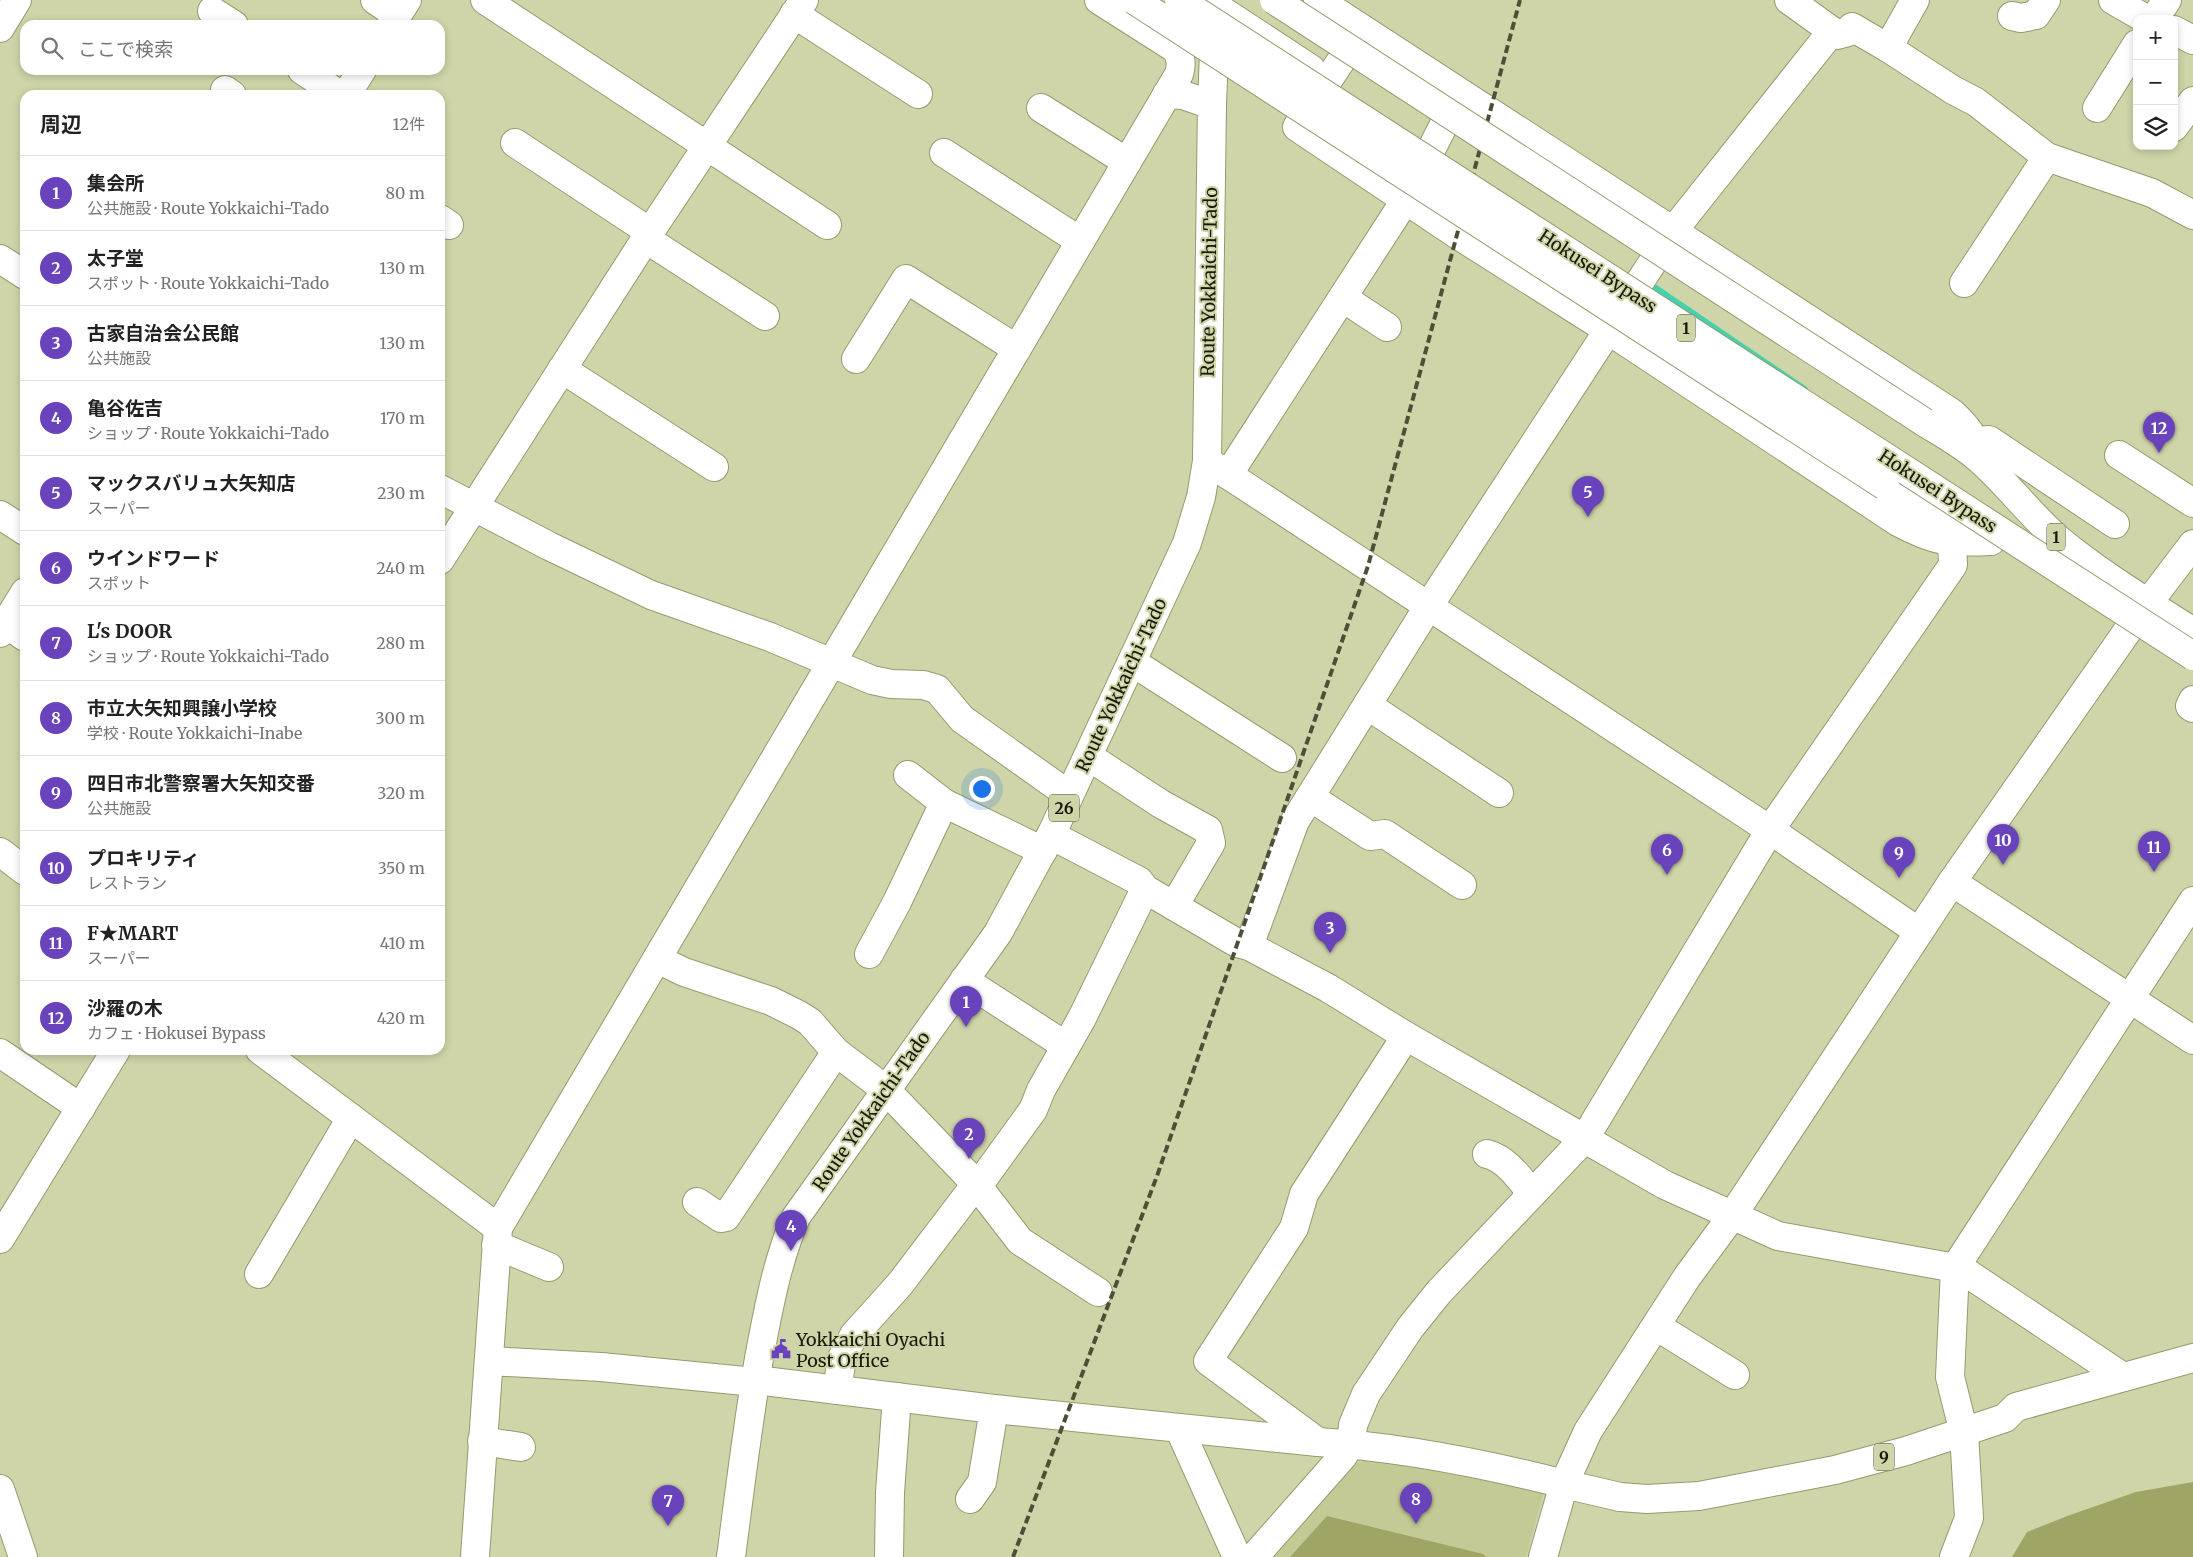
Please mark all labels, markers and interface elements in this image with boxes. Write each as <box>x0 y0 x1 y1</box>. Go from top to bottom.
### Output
map controls <box>2133 15 2178 150</box>
button: + <box>2133 15 2178 60</box>
search box <box>20 20 445 75</box>
icon: search <box>38 34 66 62</box>
text: ここで検索 <box>78 37 173 61</box>
button: − <box>2133 60 2178 105</box>
button: layers <box>2133 105 2178 150</box>
text: 周辺 <box>40 111 82 138</box>
text: 12件 <box>392 114 425 134</box>
text: 集会所 <box>87 171 144 195</box>
text: 1 <box>52 183 60 203</box>
text: 80 m <box>386 183 425 203</box>
street label: Route Yokkaichi-Tado <box>1196 187 1222 377</box>
text: 公共施設 · Route Yokkaichi-Tado <box>87 198 329 218</box>
street label: Hokusei Bypass <box>1534 224 1662 318</box>
text: 太子堂 <box>87 246 144 270</box>
text: 2 <box>51 258 61 278</box>
text: 130 m <box>379 258 425 278</box>
text: スポット · Route Yokkaichi-Tado <box>87 273 329 293</box>
road number: 1 <box>1677 314 1695 342</box>
text: 古家自治会公民館 <box>87 321 239 345</box>
text: 3 <box>51 333 61 353</box>
text: 130 m <box>379 333 425 353</box>
text: 公共施設 <box>87 348 151 368</box>
text: 亀谷佐吉 <box>87 396 163 420</box>
text: 4 <box>51 408 61 428</box>
text: 170 m <box>380 408 425 428</box>
pin: 12 <box>2143 412 2175 453</box>
text: ショップ · Route Yokkaichi-Tado <box>87 423 329 443</box>
street label: Hokusei Bypass <box>1874 444 2002 538</box>
text: マックスバリュ大矢知店 <box>87 471 295 495</box>
pin: 5 <box>1572 476 1604 517</box>
text: 5 <box>51 483 61 503</box>
text: 230 m <box>377 483 425 503</box>
text: スーパー <box>87 498 151 518</box>
road number: 1 <box>2047 524 2065 550</box>
text: ウインドワード <box>87 546 220 570</box>
text: 6 <box>51 558 61 578</box>
text: 240 m <box>376 558 425 578</box>
text: スポット <box>87 573 151 593</box>
street label: Route Yokkaichi-Tado <box>1070 594 1172 776</box>
text: L's DOOR <box>87 619 172 643</box>
text: 7 <box>51 633 61 653</box>
text: 280 m <box>376 633 425 653</box>
text: ショップ · Route Yokkaichi-Tado <box>87 646 329 666</box>
text: 市立大矢知興譲小学校 <box>87 696 277 720</box>
text: 8 <box>51 708 61 728</box>
text: 300 m <box>376 708 425 728</box>
text: 学校 · Route Yokkaichi-Inabe <box>87 723 302 743</box>
text: 四日市北警察署大矢知交番 <box>87 771 315 795</box>
your location <box>969 776 995 802</box>
text: 9 <box>51 783 61 803</box>
text: 320 m <box>377 783 425 803</box>
road number: 26 <box>1049 794 1079 821</box>
text: 公共施設 <box>87 798 151 818</box>
pin: 10 <box>1987 824 2019 865</box>
pin: 11 <box>2138 831 2170 872</box>
pin: 6 <box>1651 834 1683 875</box>
pin: 9 <box>1883 837 1915 878</box>
text: プロキリティ <box>87 846 200 870</box>
text: 10 <box>47 858 65 878</box>
text: 350 m <box>378 858 425 878</box>
text: レストラン <box>87 873 167 893</box>
pin: 3 <box>1314 912 1346 953</box>
text: F★MART <box>87 921 178 945</box>
text: 11 <box>49 933 63 953</box>
text: 410 m <box>380 933 425 953</box>
text: スーパー <box>87 948 151 968</box>
pin: 1 <box>950 986 982 1027</box>
text: 沙羅の木 <box>87 996 163 1020</box>
text: 12 <box>48 1008 64 1028</box>
text: 420 m <box>377 1008 425 1028</box>
text: カフェ · Hokusei Bypass <box>87 1023 266 1043</box>
street label: Route Yokkaichi-Tado <box>807 1027 935 1195</box>
pin: 2 <box>953 1118 985 1159</box>
pin: 4 <box>775 1210 807 1251</box>
place label: Yokkaichi Oyachi Post Office <box>795 1328 945 1372</box>
public building icon: Yokkaichi Oyachi Post Office <box>770 1338 792 1360</box>
road number: 9 <box>1874 1444 1894 1470</box>
pin: 8 <box>1400 1483 1432 1524</box>
pin: 7 <box>652 1485 684 1526</box>

